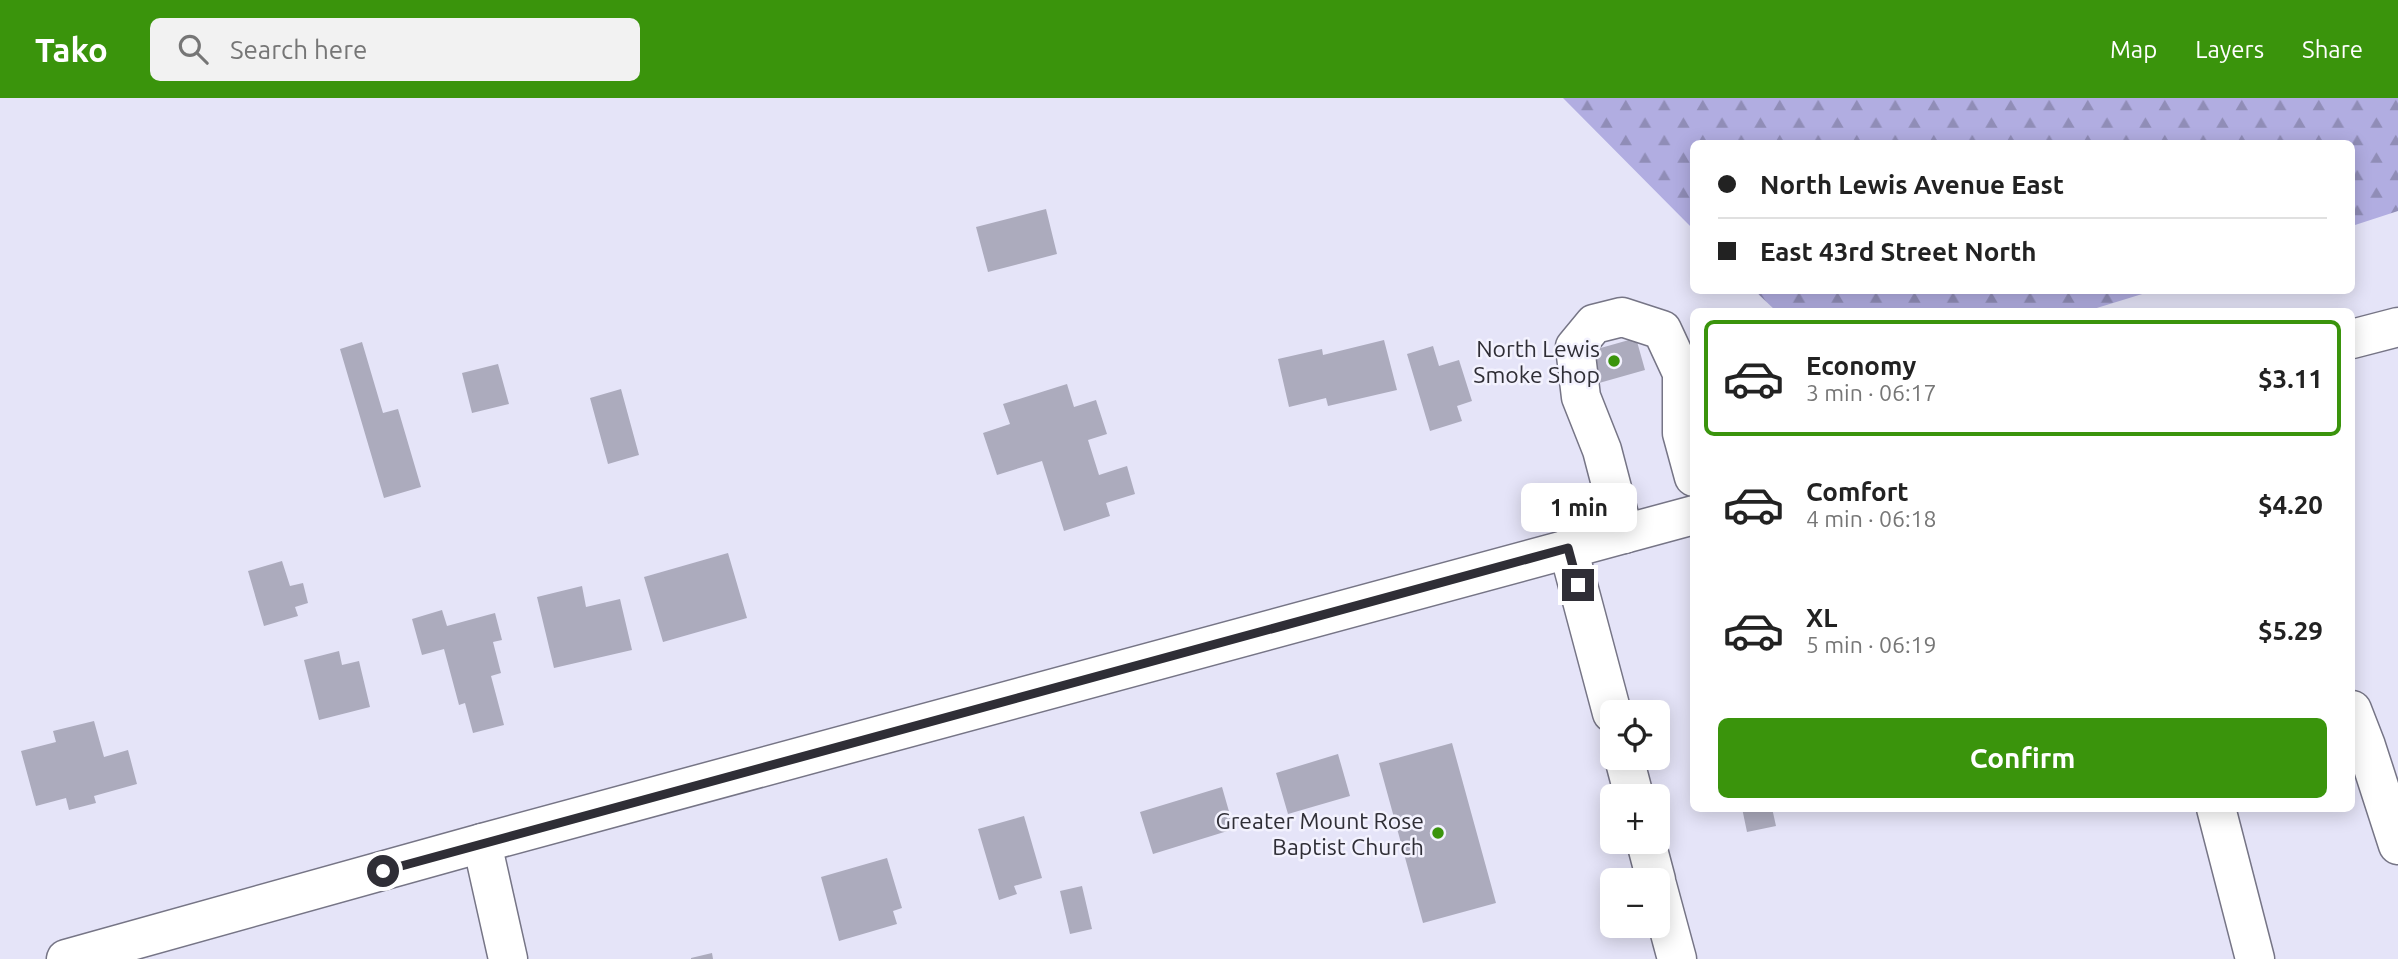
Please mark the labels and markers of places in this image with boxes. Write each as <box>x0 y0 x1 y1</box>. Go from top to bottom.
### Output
place label: North Lewis Smoke Shop <box>1473 336 1600 387</box>
marker: North Lewis Smoke Shop <box>1606 353 1622 369</box>
place label: Greater Mount Rose Baptist Church <box>1215 808 1424 859</box>
marker: Greater Mount Rose Baptist Church <box>1430 825 1446 841</box>

